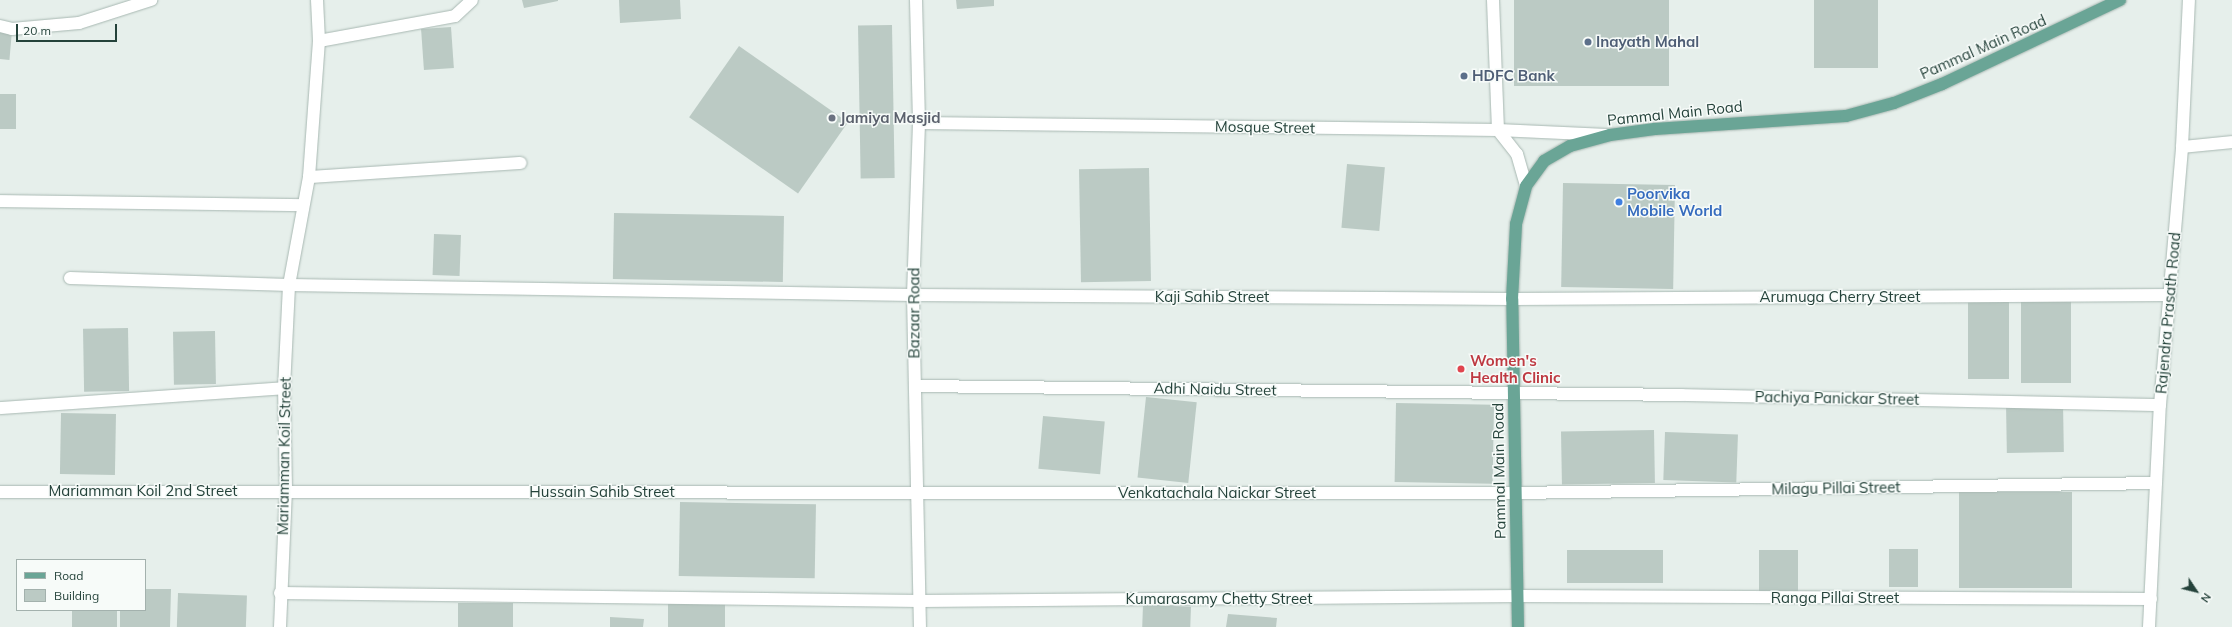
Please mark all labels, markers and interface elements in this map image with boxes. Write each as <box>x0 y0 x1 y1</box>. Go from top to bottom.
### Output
street label: Pammal Main Road <box>1917 11 2049 83</box>
scale bar <box>18 16 119 42</box>
text: 20 m <box>23 23 51 38</box>
place label: Inayath Mahal <box>1596 33 1699 51</box>
marker: Inayath Mahal <box>1583 37 1593 47</box>
place label: HDFC Bank <box>1472 67 1555 85</box>
marker: HDFC Bank <box>1459 71 1469 81</box>
street label: Pammal Main Road <box>1606 97 1744 129</box>
place label: Jamiya Masjid <box>840 109 941 127</box>
marker: Jamiya Masjid <box>827 113 837 123</box>
street label: Mosque Street <box>1215 117 1315 137</box>
place label: Poorvika Mobile World <box>1627 184 1722 219</box>
marker: Poorvika Mobile World <box>1614 197 1624 207</box>
street label: Rajendra Prasath Road <box>2152 231 2184 395</box>
street label: Bazaar Road <box>905 267 923 359</box>
street label: Kaji Sahib Street <box>1155 288 1269 306</box>
street label: Arumuga Cherry Street <box>1760 288 1920 306</box>
place label: Women's Health Clinic <box>1470 351 1561 386</box>
marker: Women's Health Clinic <box>1455 363 1467 375</box>
street label: Mariamman Koil Street <box>274 377 294 535</box>
street label: Adhi Naidu Street <box>1153 379 1277 399</box>
street label: Pachiya Panickar Street <box>1755 388 1919 408</box>
street label: Pammal Main Road <box>1489 403 1509 539</box>
street label: Milagu Pillai Street <box>1771 478 1901 498</box>
street label: Mariamman Koil 2nd Street <box>48 482 238 500</box>
street label: Hussain Sahib Street <box>529 483 675 501</box>
street label: Venkatachala Naickar Street <box>1118 484 1316 502</box>
legend <box>16 559 146 611</box>
text: Road <box>54 568 83 583</box>
north arrow <box>2176 571 2216 611</box>
text: Building <box>54 588 99 603</box>
street label: Ranga Pillai Street <box>1771 589 1899 607</box>
street label: Kumarasamy Chetty Street <box>1126 590 1312 608</box>
text: N <box>2198 590 2214 605</box>

